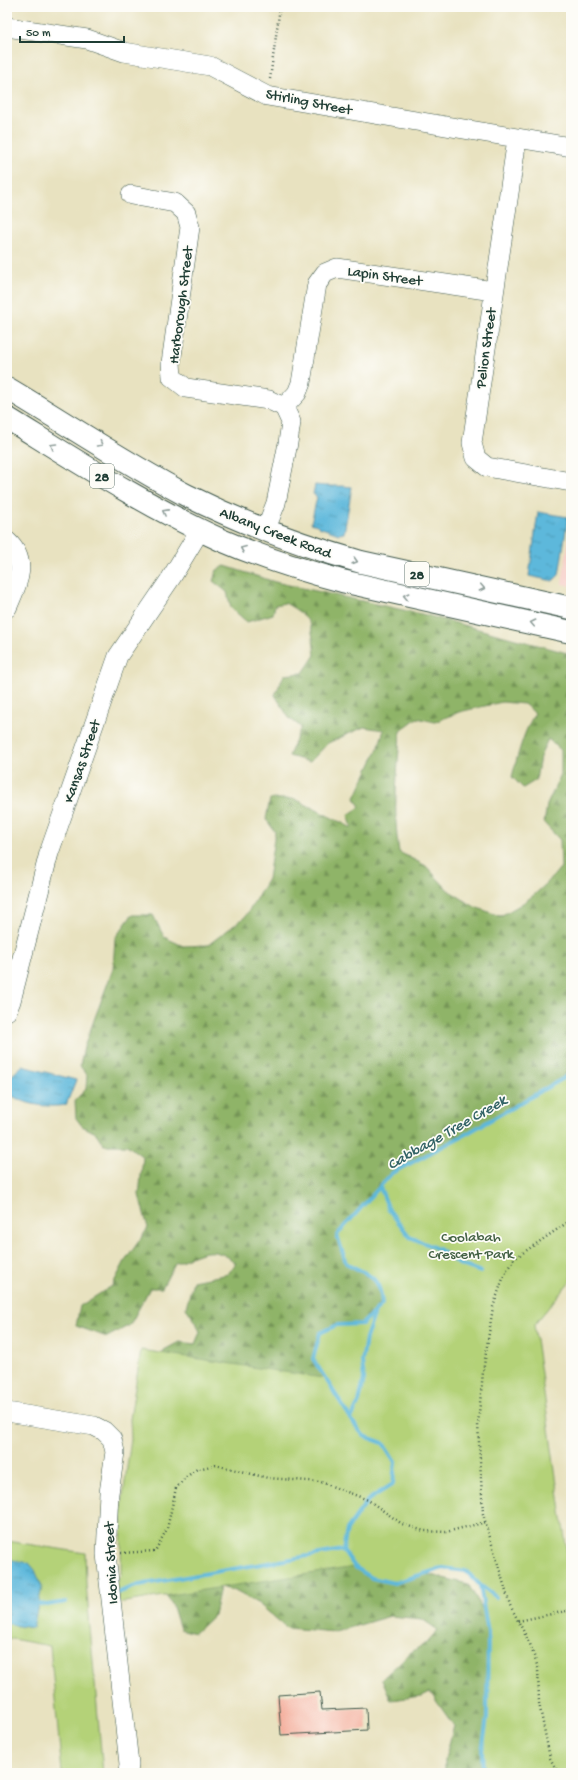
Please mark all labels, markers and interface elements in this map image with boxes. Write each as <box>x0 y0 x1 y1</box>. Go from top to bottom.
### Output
scale bar <box>20 18 124 44</box>
text: 50 m <box>26 27 51 41</box>
street label: Stirling Street <box>264 86 355 120</box>
street label: Harborough Street <box>166 244 198 365</box>
street label: Lapin Street <box>346 263 425 291</box>
street label: Pelion Street <box>472 305 502 391</box>
one-way arrow <box>96 439 103 447</box>
one-way arrow <box>50 443 57 451</box>
road number: 28 <box>90 464 114 488</box>
street label: Albany Creek Road <box>217 504 335 564</box>
one-way arrow <box>162 509 169 517</box>
one-way arrow <box>239 545 246 553</box>
one-way arrow <box>352 556 358 564</box>
road number: 28 <box>405 562 429 586</box>
one-way arrow <box>479 584 485 592</box>
one-way arrow <box>403 593 409 601</box>
one-way arrow <box>530 620 536 628</box>
street label: Kansas Street <box>60 716 106 806</box>
water label: Cabbage Tree Creek <box>385 1091 512 1176</box>
park label: Coolabah Crescent Park <box>429 1229 515 1264</box>
street label: Idonia Street <box>101 1519 123 1605</box>

